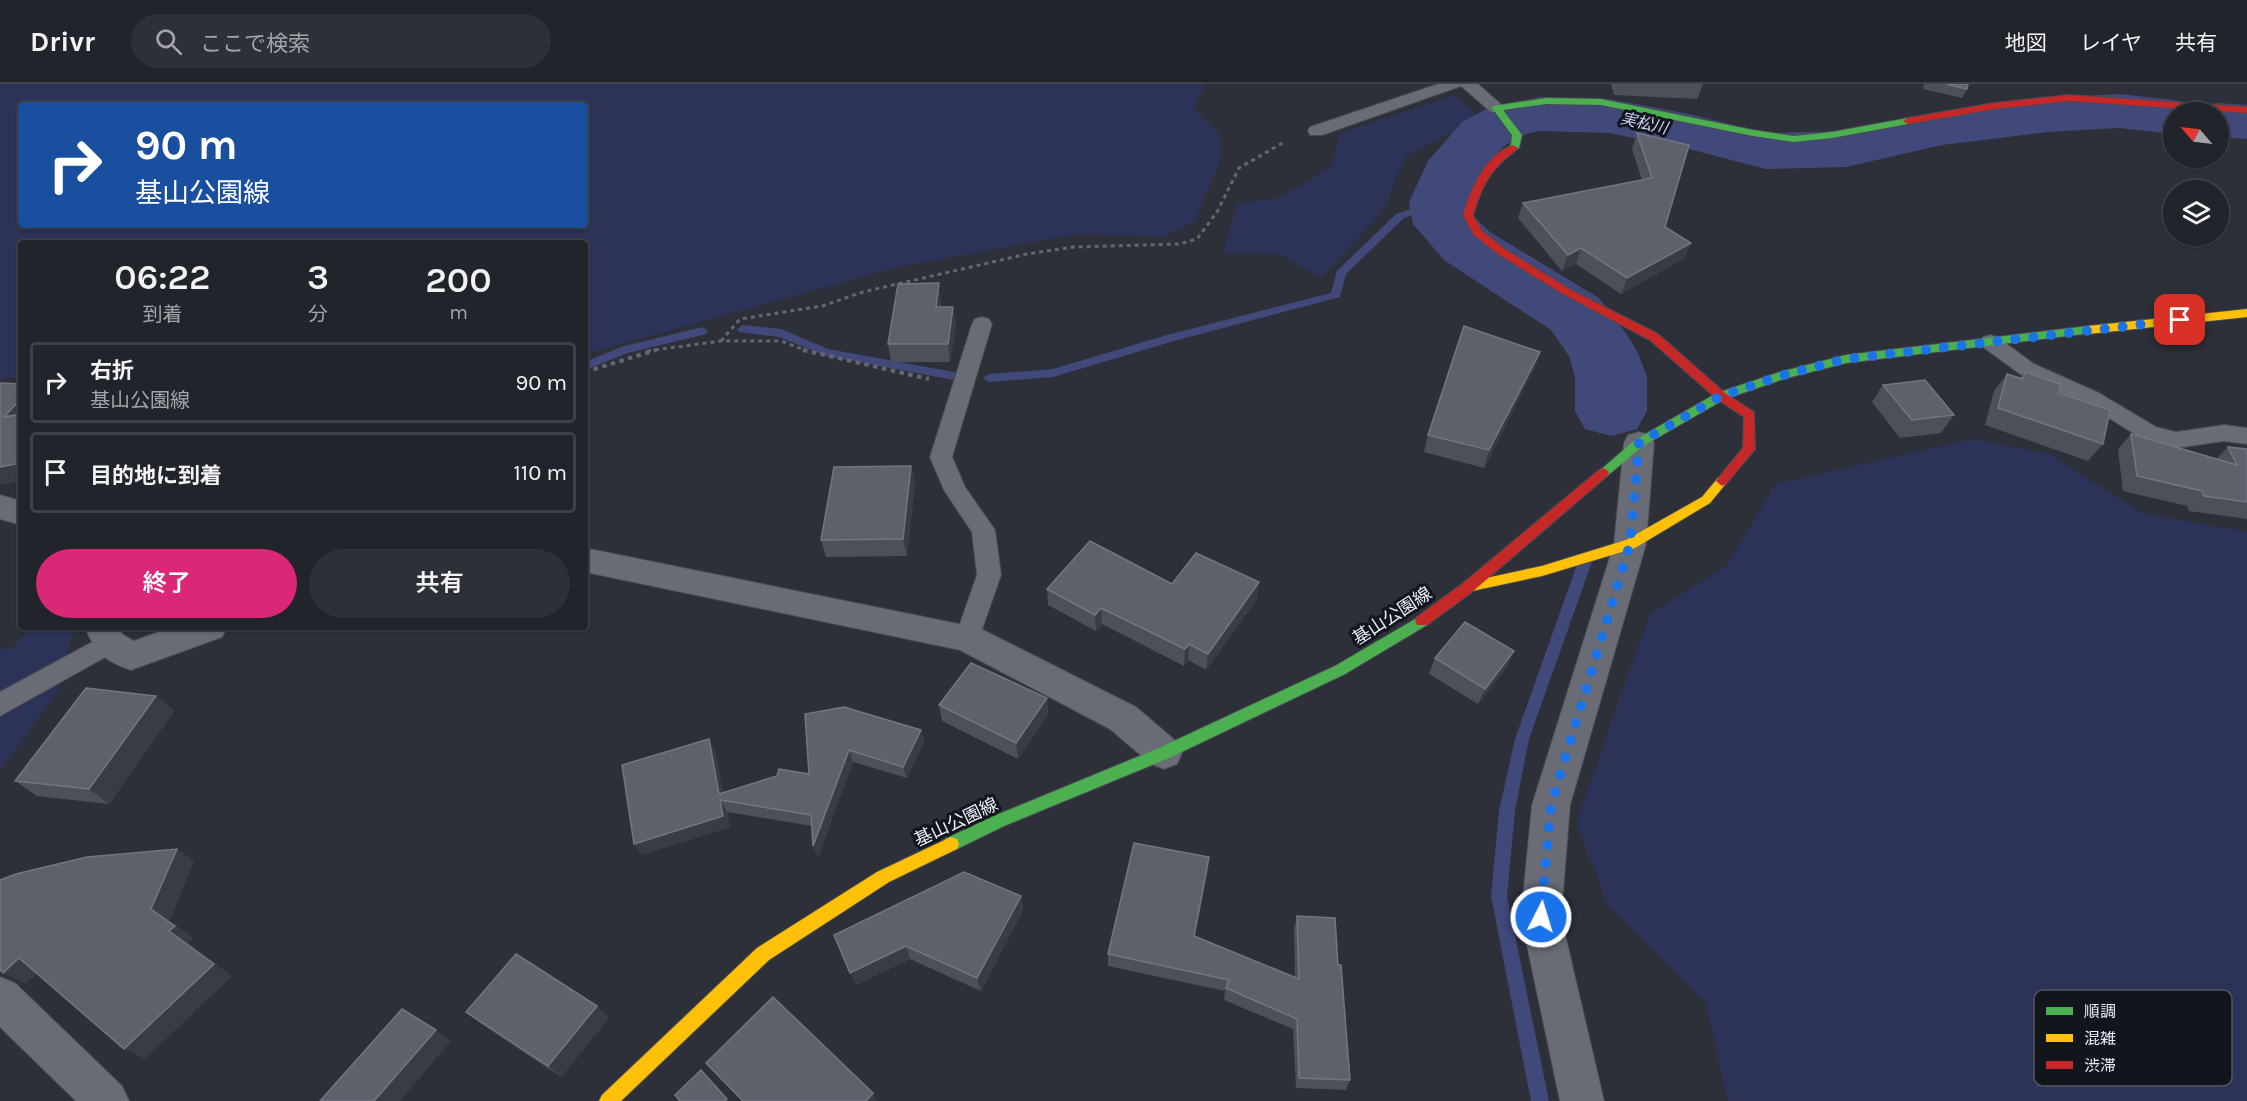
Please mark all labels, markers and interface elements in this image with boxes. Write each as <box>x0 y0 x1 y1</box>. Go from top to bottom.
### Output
search box <box>131 14 551 68</box>
text: Drivr <box>30 25 95 58</box>
icon: search <box>152 25 185 58</box>
text: ここで検索 <box>200 31 310 57</box>
text: 地図 <box>2005 31 2047 55</box>
text: レイヤ <box>2080 31 2142 55</box>
text: 共有 <box>2175 31 2217 55</box>
north arrow <box>2163 102 2229 168</box>
map controls <box>2163 102 2229 246</box>
water label: 実松川 <box>1618 108 1671 138</box>
text: 90 m <box>135 120 238 170</box>
icon: right <box>36 126 114 204</box>
text: 基山公園線 <box>135 177 270 209</box>
button: layers <box>2163 180 2229 246</box>
text: 06:22 <box>114 256 211 298</box>
text: 3 <box>307 256 329 298</box>
text: 200 <box>425 259 492 301</box>
pin <box>2154 294 2205 345</box>
text: m <box>449 301 468 324</box>
text: 到着 <box>142 303 182 326</box>
text: 分 <box>308 303 328 326</box>
icon: arrive <box>2163 303 2196 336</box>
text: 右折 <box>90 358 134 384</box>
icon: right <box>39 366 72 399</box>
text: 90 m <box>515 370 567 396</box>
text: 基山公園線 <box>90 389 190 412</box>
icon: arrive <box>39 456 72 489</box>
text: 110 m <box>514 460 567 486</box>
text: 目的地に到着 <box>90 463 222 489</box>
button: 終了 <box>36 549 297 618</box>
button: 共有 <box>309 549 570 618</box>
street label: 基山公園線 <box>1348 582 1436 650</box>
street label: 基山公園線 <box>911 793 1001 851</box>
position arrow <box>1509 885 1573 949</box>
legend <box>2034 990 2232 1086</box>
text: 順調 <box>2084 1002 2116 1021</box>
text: 混雑 <box>2084 1029 2116 1048</box>
text: 渋滞 <box>2084 1056 2116 1075</box>

